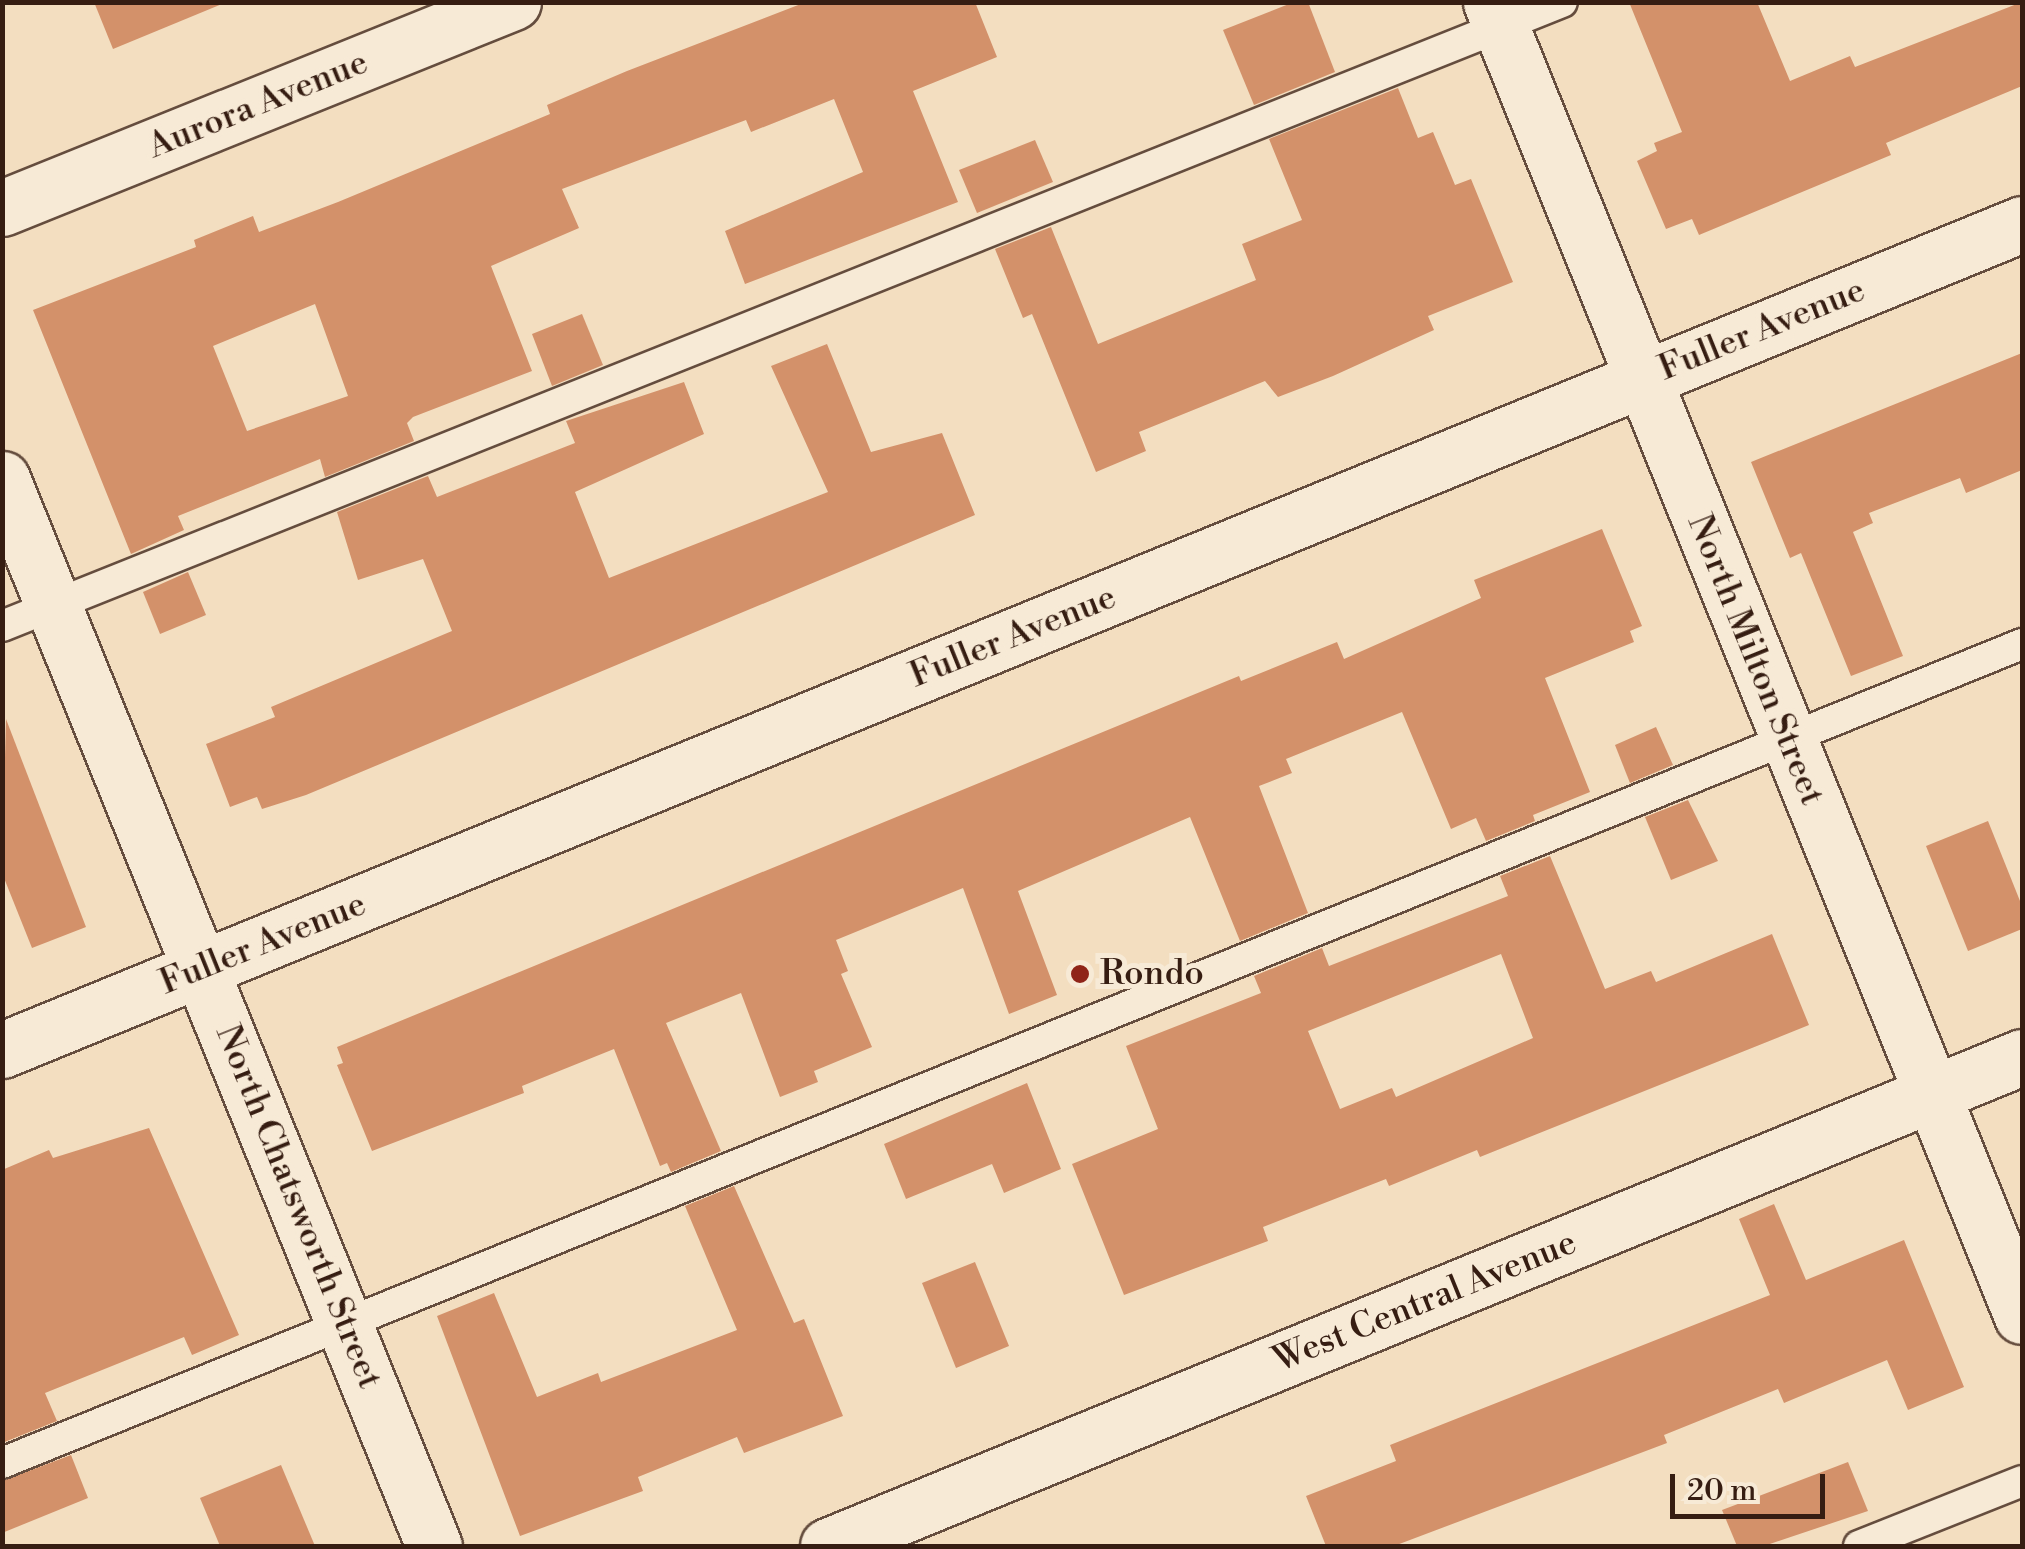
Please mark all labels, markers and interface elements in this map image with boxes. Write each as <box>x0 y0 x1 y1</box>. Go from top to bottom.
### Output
street label: Aurora Avenue <box>142 42 374 168</box>
street label: Fuller Avenue <box>1653 270 1871 390</box>
street label: North Milton Street <box>1677 508 1833 812</box>
street label: Fuller Avenue <box>904 577 1122 697</box>
street label: Fuller Avenue <box>154 884 372 1004</box>
place label: Rondo <box>1100 953 1204 995</box>
marker: Rondo <box>1069 963 1091 985</box>
street label: North Chatsworth Street <box>206 1019 390 1395</box>
street label: West Central Avenue <box>1267 1222 1583 1382</box>
scale bar <box>1675 1454 1830 1516</box>
text: 20 m <box>1687 1472 1756 1510</box>

